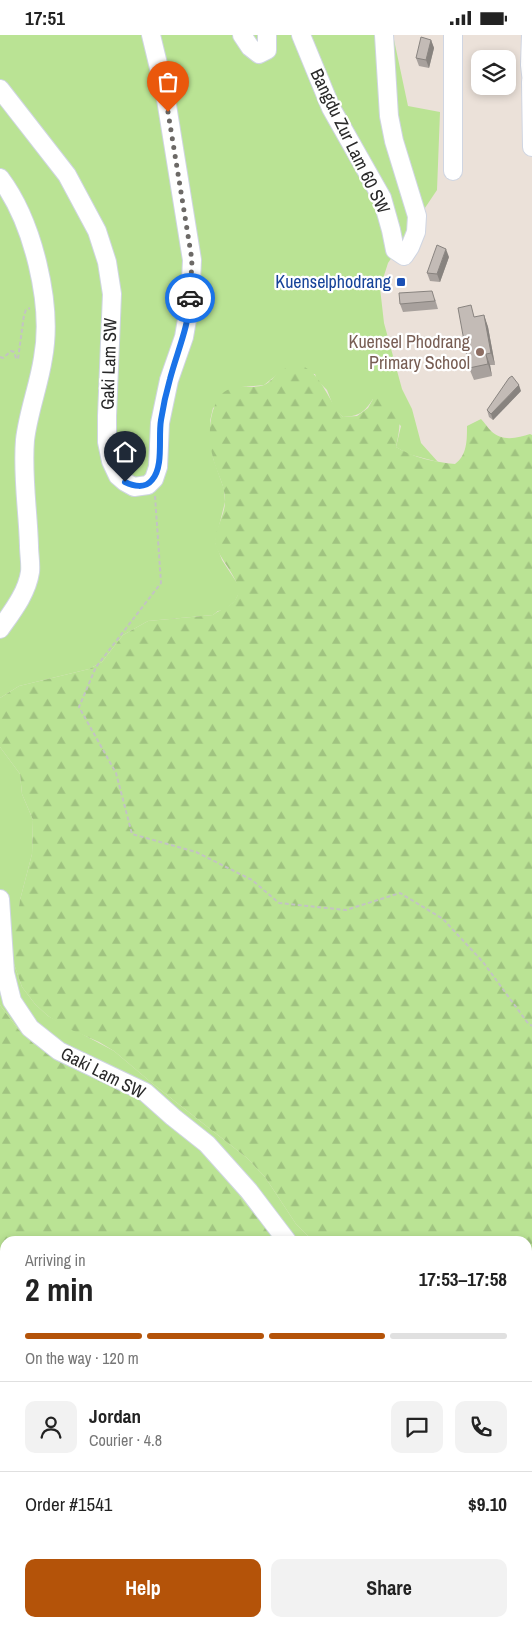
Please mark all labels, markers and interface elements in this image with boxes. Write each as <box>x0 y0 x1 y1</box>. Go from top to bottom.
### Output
text: 17:51 <box>25 5 65 31</box>
map controls <box>471 50 516 95</box>
button: layers <box>471 50 516 95</box>
pin <box>147 61 189 112</box>
street label: Bangdu Zur Lam 60 SW <box>305 64 396 217</box>
icon: bag <box>154 68 182 96</box>
place label: Kuenselphodrang <box>275 269 392 294</box>
courier <box>165 273 215 323</box>
marker: Kuenselphodrang <box>395 276 407 288</box>
icon: car <box>176 284 204 312</box>
street label: Gaki Lam SW <box>94 318 123 410</box>
place label: Kuensel Phodrang Primary School <box>349 329 471 375</box>
marker: Kuensel Phodrang Primary School <box>474 346 486 358</box>
pin <box>104 431 146 482</box>
icon: home <box>111 438 139 466</box>
street label: Gaki Lam SW <box>57 1041 150 1105</box>
text: Arriving in <box>25 1249 86 1271</box>
text: 17:53–17:58 <box>419 1266 507 1292</box>
text: 2 min <box>25 1268 94 1311</box>
text: On the way · 120 m <box>25 1347 139 1369</box>
button: person <box>25 1401 77 1453</box>
button: chat <box>391 1401 443 1453</box>
button: phone <box>455 1401 507 1453</box>
text: Jordan <box>89 1403 141 1429</box>
text: Courier · 4.8 <box>89 1429 162 1451</box>
text: Order #1541 <box>25 1491 112 1517</box>
text: $9.10 <box>468 1491 507 1517</box>
button: Help <box>25 1559 261 1617</box>
button: Share <box>271 1559 507 1617</box>

